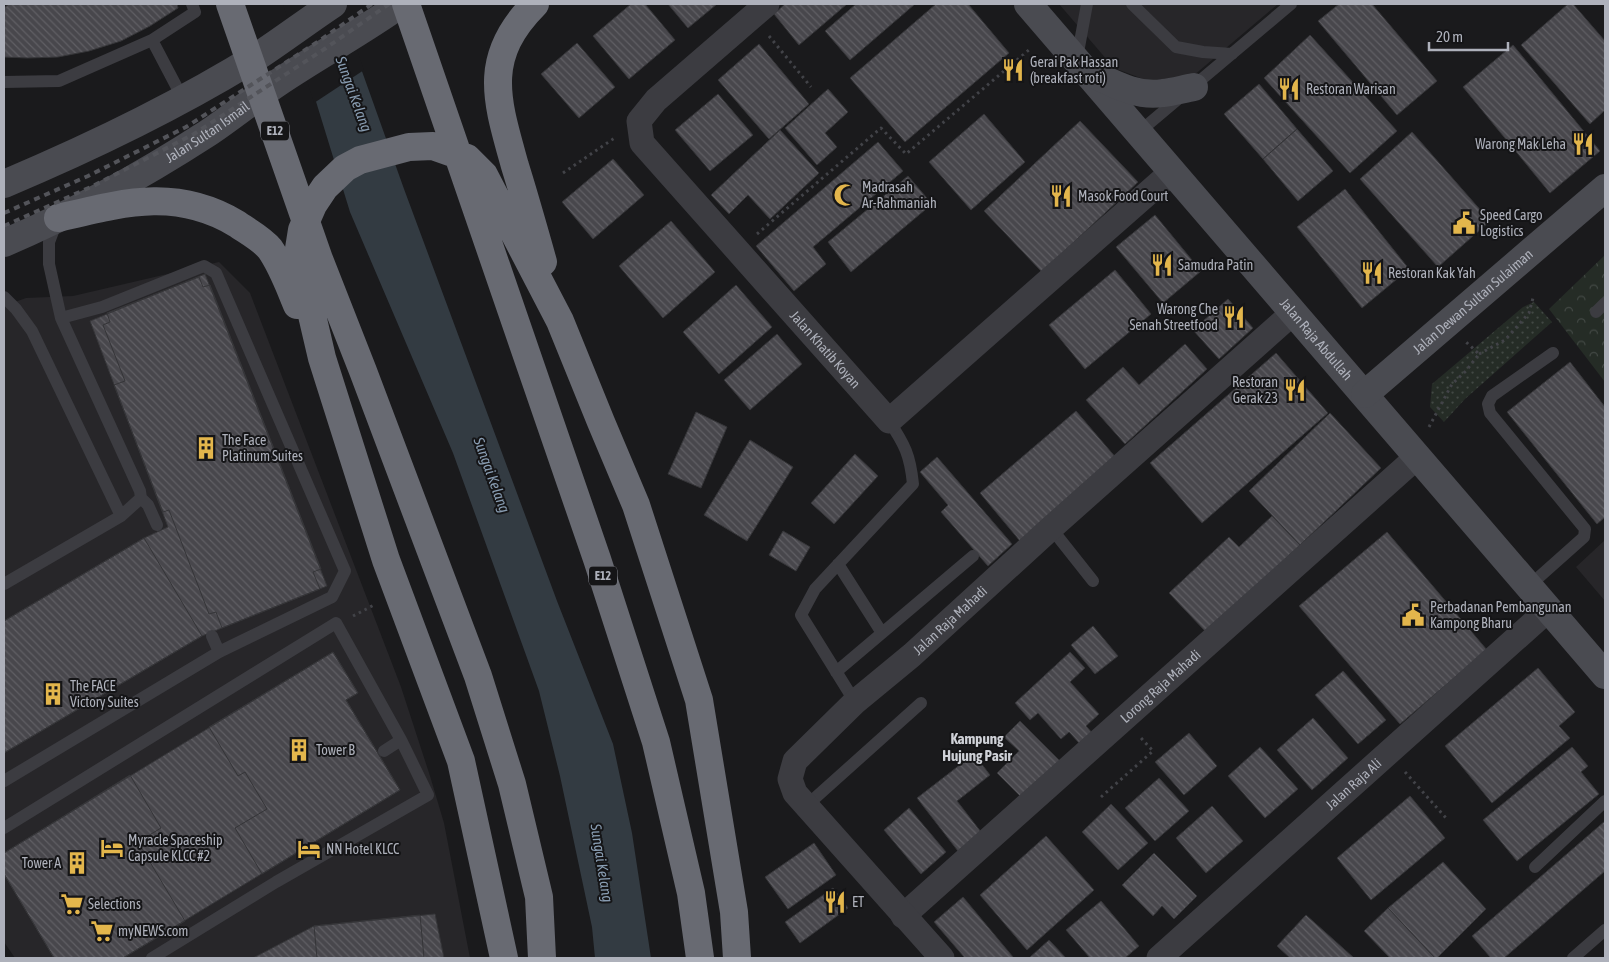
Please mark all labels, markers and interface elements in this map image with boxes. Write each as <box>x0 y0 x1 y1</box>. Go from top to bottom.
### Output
scale bar <box>1429 20 1508 52</box>
text: 20 m <box>1436 28 1463 45</box>
water label: Sungai Kelang <box>332 53 375 134</box>
place label: Gerai Pak Hassan (breakfast roti) <box>1030 54 1118 86</box>
restaurant icon: Gerai Pak Hassan (breakfast roti) <box>1000 57 1026 83</box>
restaurant icon: Restoran Warisan <box>1276 76 1302 102</box>
place label: Restoran Warisan <box>1306 81 1396 97</box>
street label: Jalan Sultan Ismail <box>162 98 253 166</box>
road number: E12 <box>261 122 289 140</box>
restaurant icon: Warong Mak Leha <box>1570 131 1596 157</box>
place label: Warong Mak Leha <box>1475 136 1566 152</box>
place label: Madrasah Ar-Rahmaniah <box>862 179 937 211</box>
mosque icon: Madrasah Ar-Rahmaniah <box>832 182 858 208</box>
restaurant icon: Masok Food Court <box>1048 183 1074 209</box>
place label: Masok Food Court <box>1078 188 1168 204</box>
place label: Speed Cargo Logistics <box>1480 207 1542 239</box>
public building icon: Speed Cargo Logistics <box>1451 210 1477 236</box>
street label: Jalan Dewan Sultan Sulaiman <box>1410 246 1536 357</box>
restaurant icon: Samudra Patin <box>1149 252 1175 278</box>
place label: Samudra Patin <box>1178 257 1253 273</box>
restaurant icon: Restoran Kak Yah <box>1359 260 1385 286</box>
place label: Restoran Kak Yah <box>1388 265 1476 281</box>
street label: Jalan Raja Abdullah <box>1277 295 1356 383</box>
place label: Warong Che Senah Streetfood <box>1129 301 1218 333</box>
restaurant icon: Warong Che Senah Streetfood <box>1221 304 1247 330</box>
street label: Jalan Khatib Koyan <box>787 307 864 391</box>
place label: Restoran Gerak 23 <box>1232 374 1278 406</box>
restaurant icon: Restoran Gerak 23 <box>1282 377 1308 403</box>
place label: The Face Platinum Suites <box>222 432 303 464</box>
water label: Sungai Kelang <box>470 434 513 515</box>
building icon: The Face Platinum Suites <box>193 435 219 461</box>
road number: E12 <box>589 566 617 586</box>
street label: Jalan Raja Mahadi <box>910 583 990 658</box>
place label: Perbadanan Pembangunan Kampong Bharu <box>1430 599 1571 631</box>
public building icon: Perbadanan Pembangunan Kampong Bharu <box>1400 602 1426 628</box>
street label: Lorong Raja Mahadi <box>1117 646 1204 726</box>
place label: The FACE Victory Suites <box>70 678 139 710</box>
building icon: The FACE Victory Suites <box>40 681 66 707</box>
district label: Kampung Hujung Pasir <box>942 730 1012 764</box>
building icon: Tower B <box>286 737 312 763</box>
place label: Tower B <box>316 742 355 758</box>
street label: Jalan Raja Ali <box>1322 755 1385 813</box>
water label: Sungai Kelang <box>587 822 617 903</box>
place label: Myracle Spaceship Capsule KLCC #2 <box>128 832 223 864</box>
hotel icon: Myracle Spaceship Capsule KLCC #2 <box>99 835 125 861</box>
hotel icon: NN Hotel KLCC <box>296 836 322 862</box>
place label: NN Hotel KLCC <box>326 841 400 857</box>
building icon: Tower A <box>64 850 90 876</box>
place label: Tower A <box>22 855 61 871</box>
restaurant icon: ET <box>822 889 848 915</box>
supermarket icon: Selections <box>59 891 85 917</box>
place label: ET <box>852 894 864 910</box>
place label: Selections <box>88 896 141 912</box>
supermarket icon: myNEWS.com <box>89 918 115 944</box>
place label: myNEWS.com <box>118 923 188 939</box>

